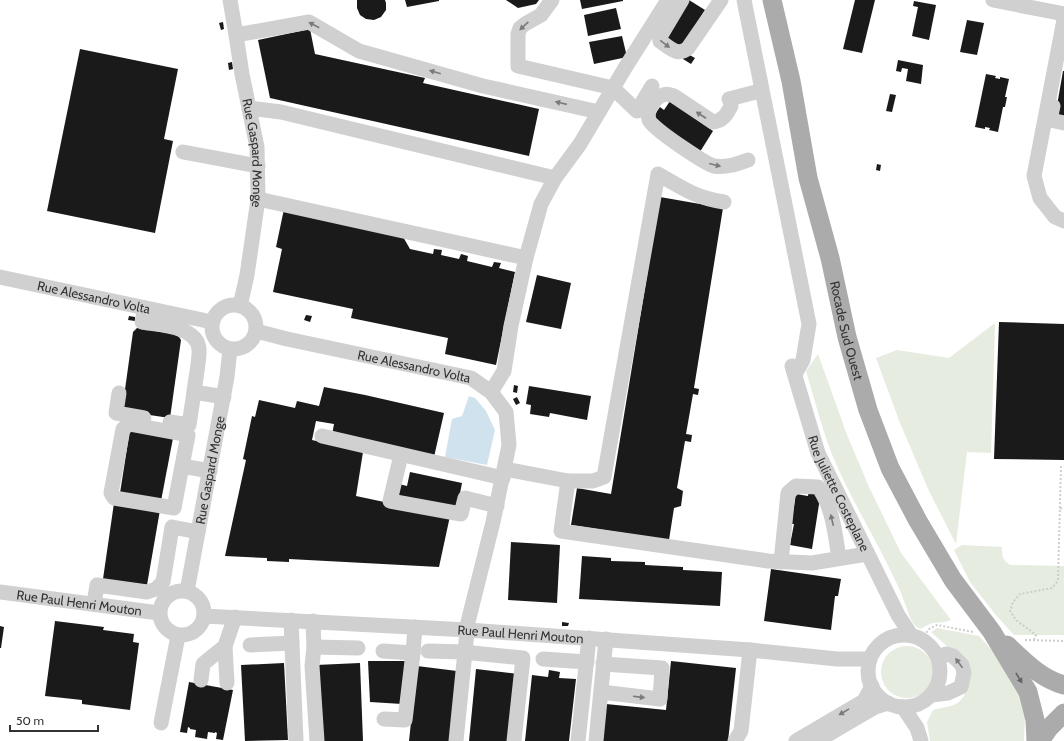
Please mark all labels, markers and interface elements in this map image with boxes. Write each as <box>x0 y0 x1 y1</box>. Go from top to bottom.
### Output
one-way arrow <box>309 22 320 29</box>
one-way arrow <box>519 22 529 31</box>
one-way arrow <box>660 40 671 48</box>
one-way arrow <box>429 69 441 75</box>
street label: Rue Gaspard Monge <box>239 97 266 209</box>
one-way arrow <box>555 100 567 106</box>
one-way arrow <box>696 111 707 119</box>
one-way arrow <box>710 162 722 168</box>
street label: Rue Alessandro Volta <box>36 277 153 317</box>
street label: Rocade Sud Ouest <box>827 279 867 382</box>
street label: Rue Alessandro Volta <box>356 346 473 386</box>
street label: Rue Gaspard Monge <box>192 414 228 526</box>
street label: Rue Juliette Costeplane <box>805 433 873 554</box>
one-way arrow <box>829 514 835 526</box>
street label: Rue Paul Henri Mouton <box>16 586 143 619</box>
street label: Rue Paul Henri Mouton <box>457 621 584 646</box>
one-way arrow <box>955 658 963 669</box>
one-way arrow <box>1016 672 1023 684</box>
one-way arrow <box>633 694 645 700</box>
scale bar <box>10 707 98 733</box>
one-way arrow <box>838 709 850 716</box>
text: 50 m <box>16 713 44 728</box>

